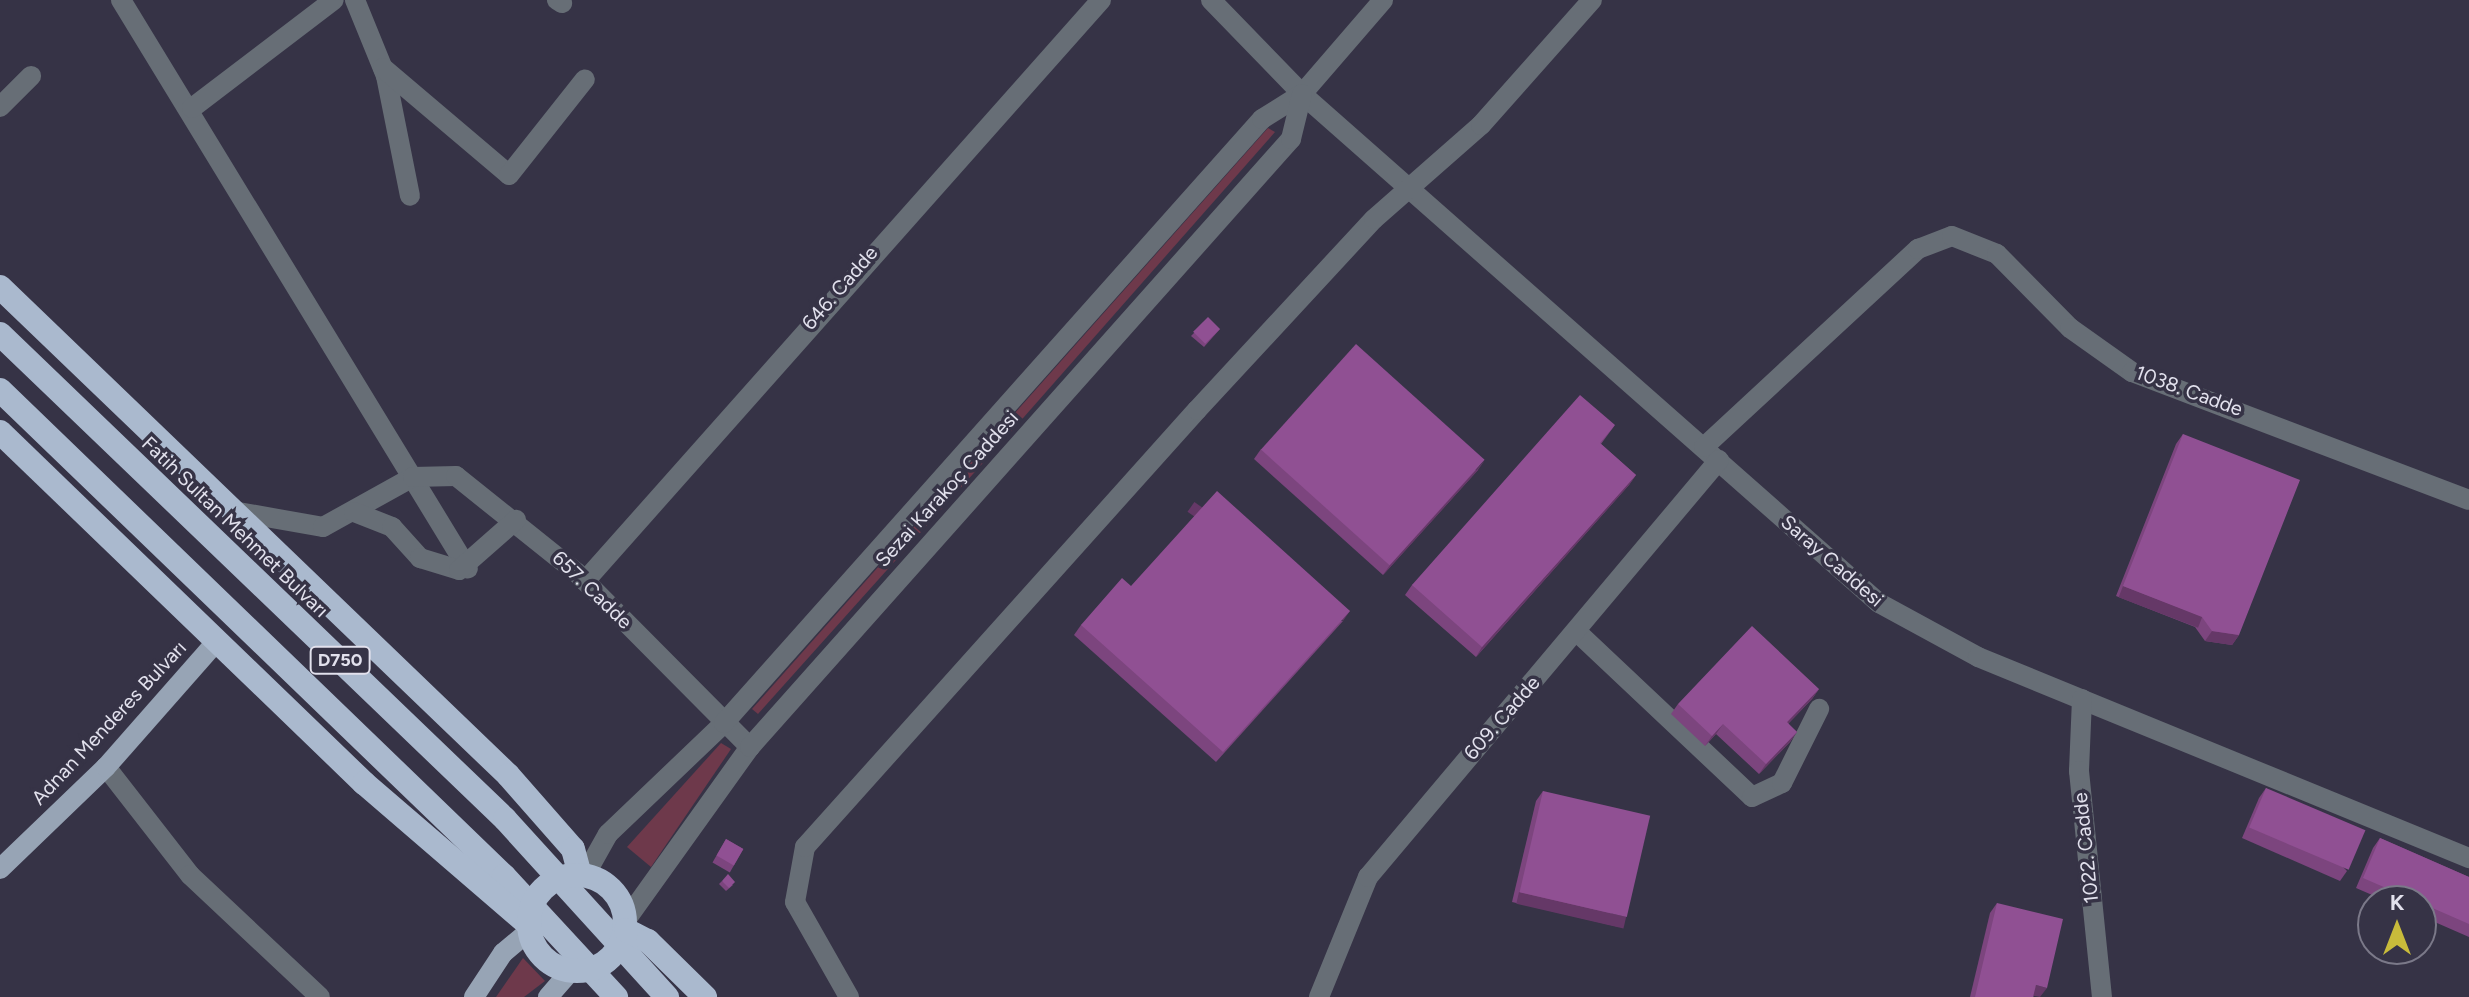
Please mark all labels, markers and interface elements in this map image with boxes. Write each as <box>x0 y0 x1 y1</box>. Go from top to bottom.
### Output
street label: 646. Cadde <box>797 241 883 335</box>
street label: 1038. Cadde <box>2132 361 2246 421</box>
street label: Sezai Karakoç Caddesi <box>871 406 1023 572</box>
street label: Fatih Sultan Mehmet Bulvarı <box>137 432 333 622</box>
street label: Saray Caddesi <box>1776 510 1888 612</box>
street label: 657. Cadde <box>547 546 637 634</box>
street label: Adnan Menderes Bulvarı <box>27 636 191 810</box>
road number: D750 <box>308 646 372 674</box>
street label: 609. Cadde <box>1459 671 1545 765</box>
street label: 1022. Cadde <box>2068 791 2104 905</box>
north arrow <box>2357 885 2437 965</box>
text: K <box>2390 889 2404 916</box>

